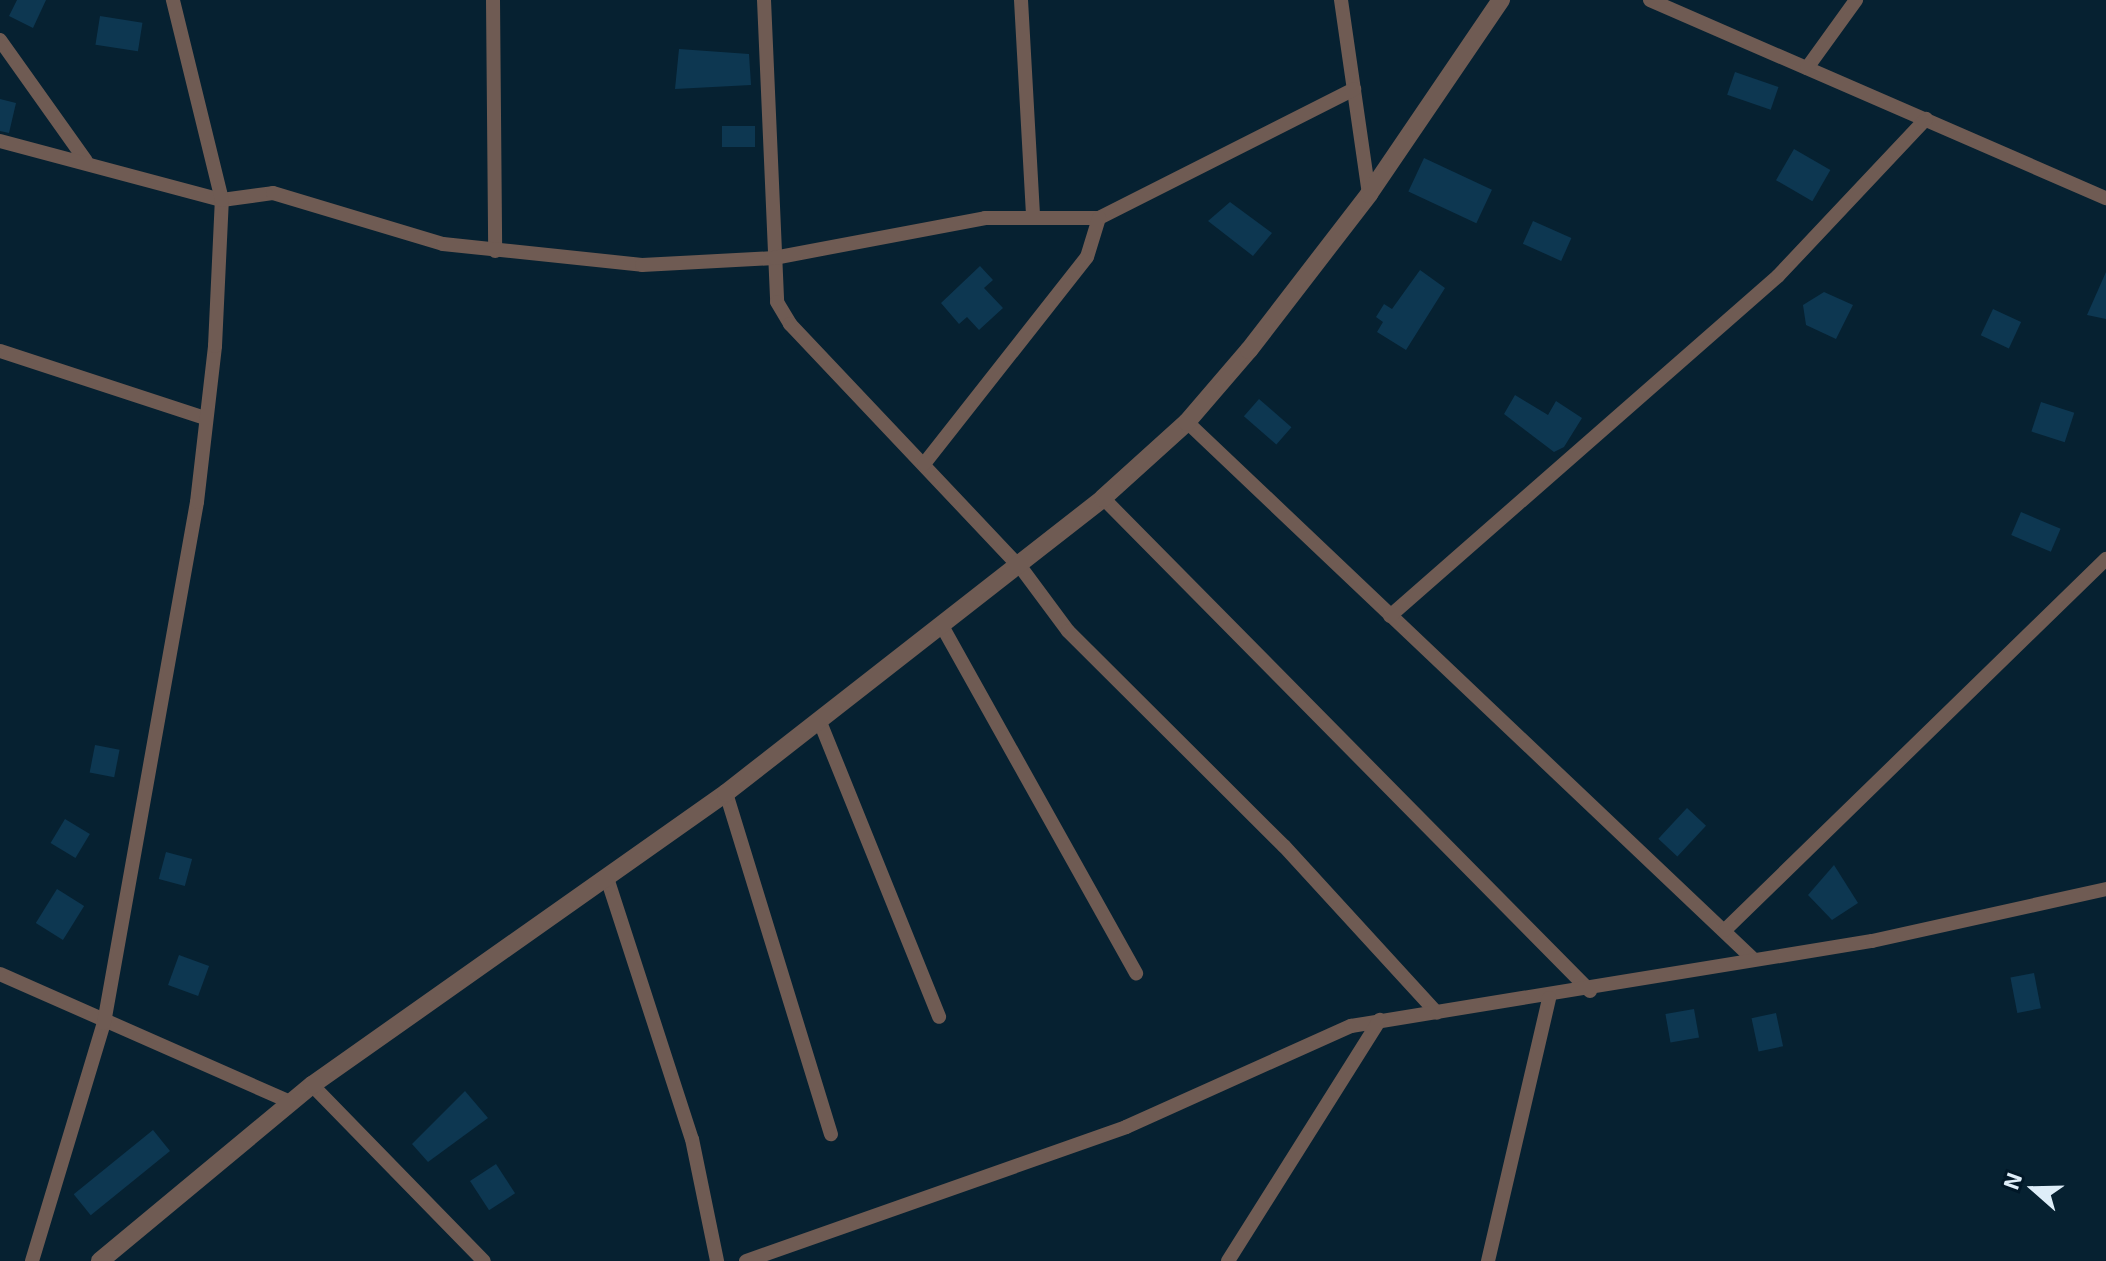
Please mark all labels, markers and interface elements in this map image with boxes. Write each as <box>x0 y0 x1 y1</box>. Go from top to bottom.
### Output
north arrow <box>1994 1149 2074 1229</box>
text: N <box>1997 1169 2026 1193</box>

